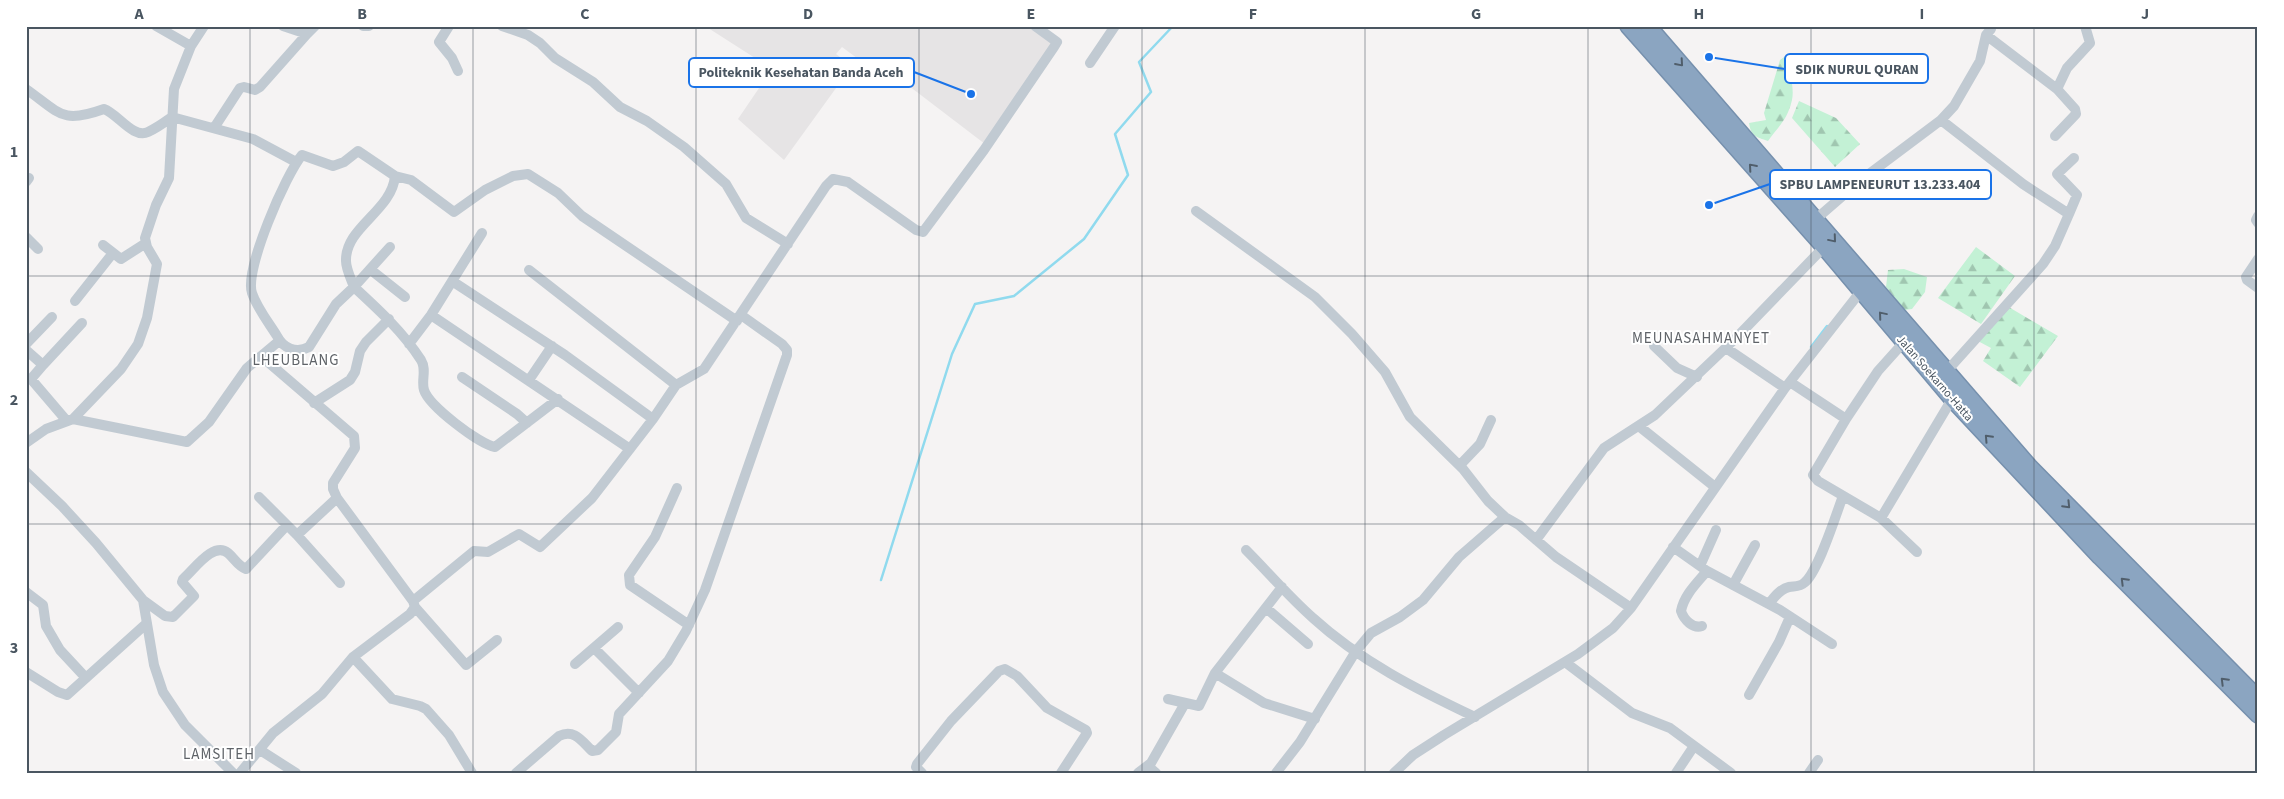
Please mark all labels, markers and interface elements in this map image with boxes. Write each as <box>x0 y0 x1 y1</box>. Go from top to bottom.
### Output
text: A <box>133 3 144 25</box>
text: B <box>357 3 367 25</box>
text: C <box>580 3 590 25</box>
text: D <box>803 3 813 25</box>
text: E <box>1027 3 1035 25</box>
text: F <box>1249 3 1257 25</box>
text: G <box>1471 3 1481 25</box>
text: H <box>1694 3 1704 25</box>
text: I <box>1920 3 1924 25</box>
text: J <box>2141 3 2149 25</box>
callout: SDIK NURUL QURAN <box>1785 54 1928 83</box>
one-way arrow <box>1674 57 1683 66</box>
callout: Politeknik Kesehatan Banda Aceh <box>689 58 914 87</box>
text: SDIK NURUL QURAN <box>1795 60 1919 80</box>
text: Politeknik Kesehatan Banda Aceh <box>698 63 904 83</box>
text: 1 <box>10 141 18 163</box>
one-way arrow <box>1748 163 1757 172</box>
callout: SPBU LAMPENEURUT 13.233.404 <box>1770 170 1991 199</box>
text: SPBU LAMPENEURUT 13.233.404 <box>1780 175 1981 195</box>
one-way arrow <box>1827 233 1836 242</box>
one-way arrow <box>1878 312 1887 321</box>
district label: MEUNASAHMANYET <box>1632 328 1770 349</box>
street label: Jalan Soekarno-Hatta <box>1892 332 1977 425</box>
district label: LHEUBLANG <box>253 350 339 371</box>
text: 2 <box>10 389 18 411</box>
one-way arrow <box>1985 435 1994 444</box>
one-way arrow <box>2061 500 2070 509</box>
one-way arrow <box>2121 578 2130 587</box>
text: 3 <box>10 637 18 659</box>
one-way arrow <box>2220 677 2229 686</box>
district label: LAMSITEH <box>183 744 255 765</box>

